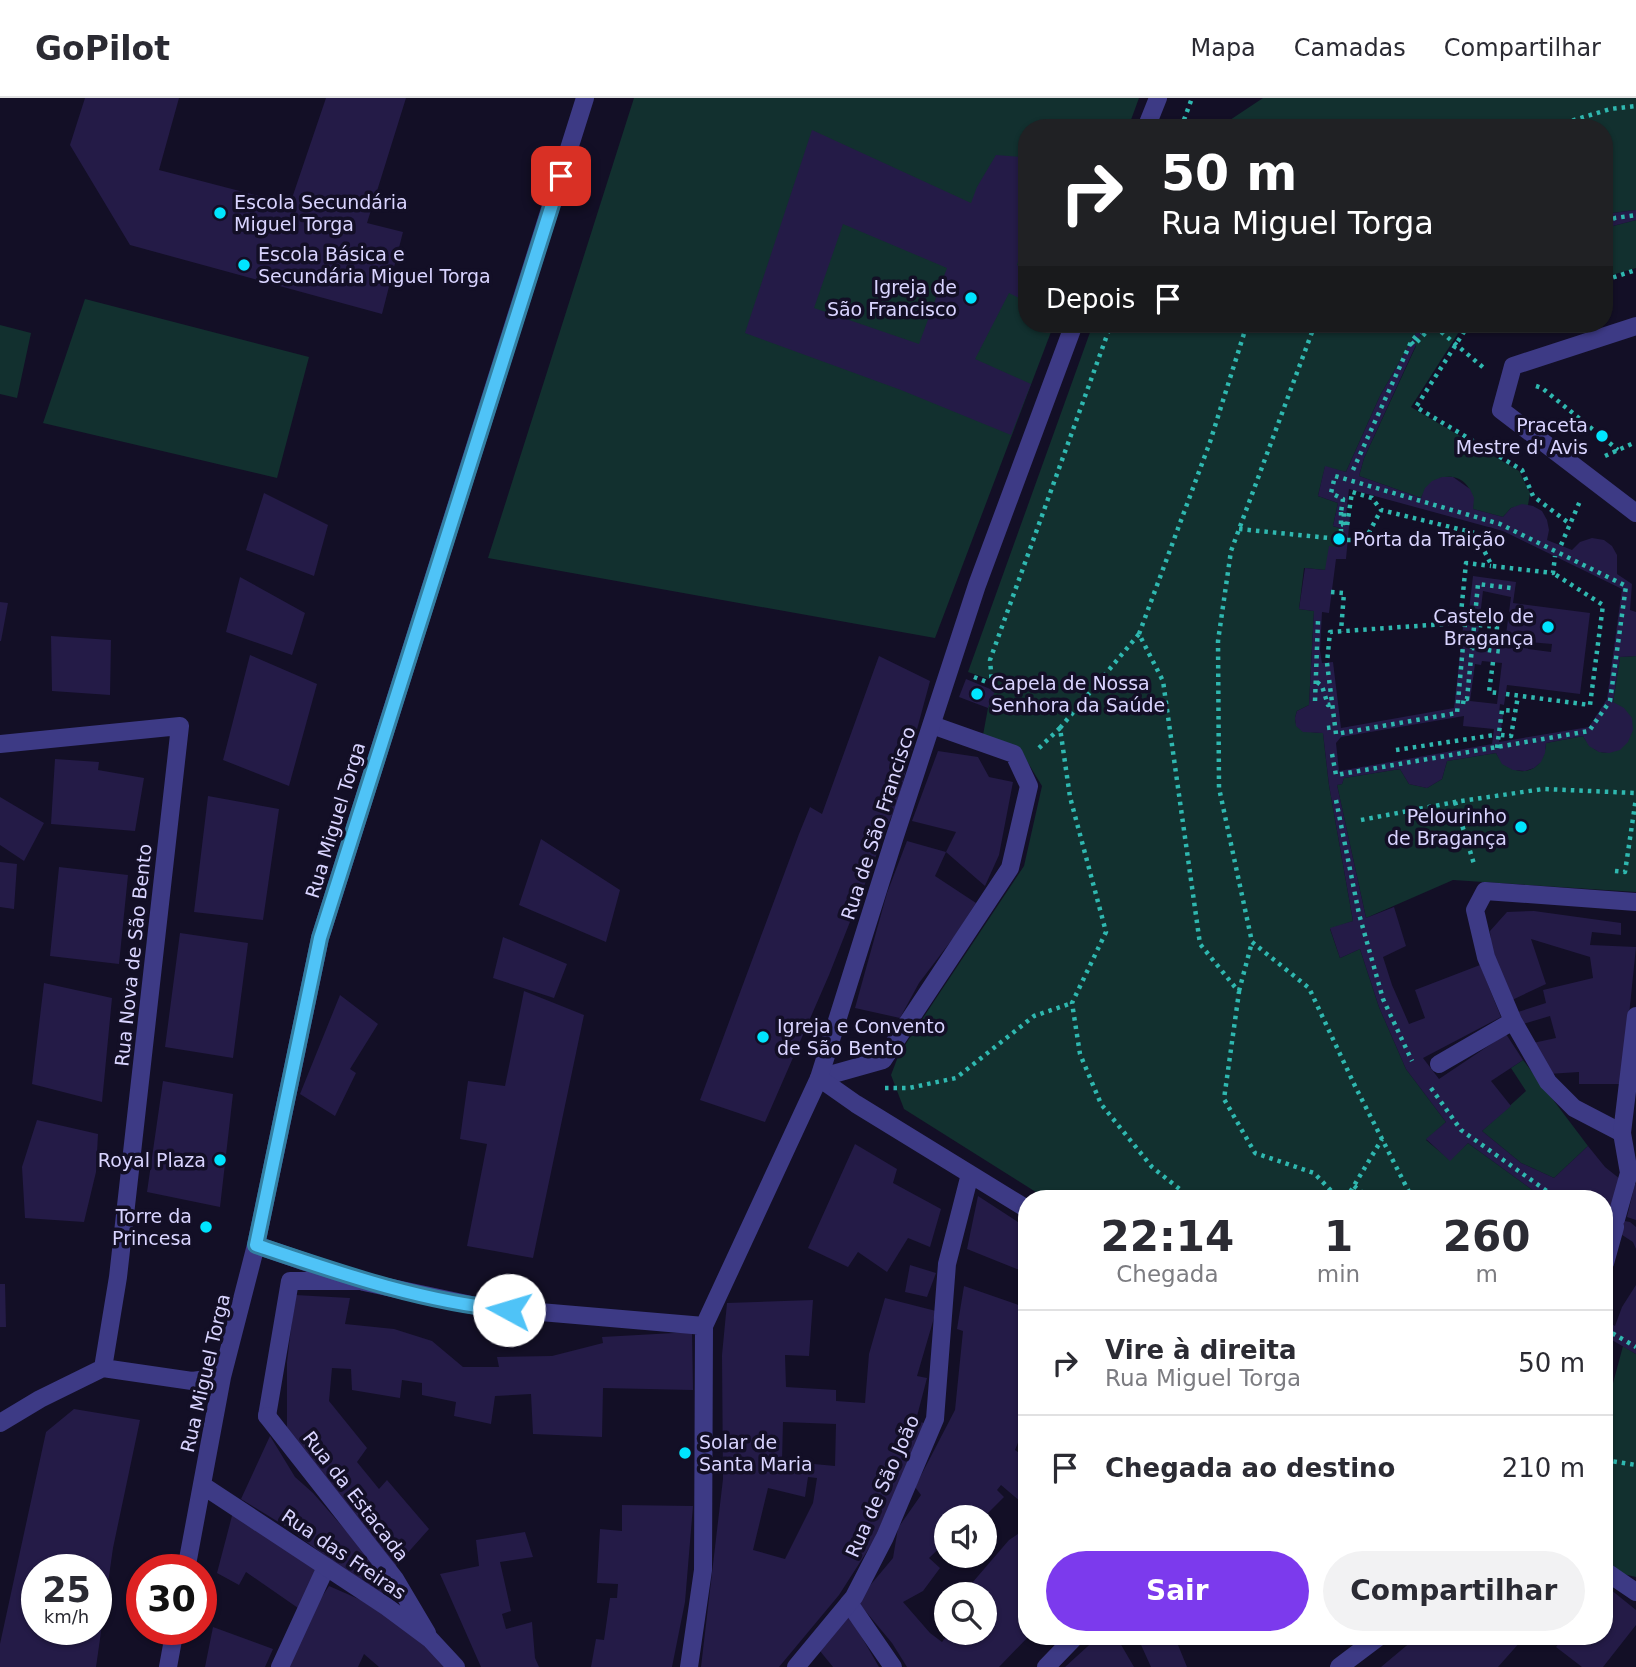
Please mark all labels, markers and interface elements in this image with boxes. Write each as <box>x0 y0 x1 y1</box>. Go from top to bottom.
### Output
text: GoPilot <box>35 29 170 68</box>
text: Mapa <box>1190 34 1256 62</box>
text: Camadas <box>1294 34 1406 62</box>
text: Compartilhar <box>1444 34 1601 62</box>
text: 50 m <box>1161 145 1297 202</box>
pin <box>531 146 591 206</box>
icon: right <box>1046 147 1137 238</box>
icon: arrive <box>542 157 580 195</box>
place label: Escola Secundária Miguel Torga <box>234 191 408 235</box>
text: Rua Miguel Torga <box>1161 204 1434 242</box>
marker: Escola Secundária Miguel Torga <box>212 205 228 221</box>
place label: Escola Básica e Secundária Miguel Torga <box>258 243 491 287</box>
marker: Escola Básica e Secundária Miguel Torga <box>236 257 252 273</box>
place label: Igreja de São Francisco <box>827 276 957 320</box>
icon: arrive <box>1149 280 1187 318</box>
text: Depois <box>1046 284 1135 314</box>
marker: Igreja de São Francisco <box>963 290 979 306</box>
place label: Praceta Mestre d' Avis <box>1456 414 1588 458</box>
marker: Praceta Mestre d' Avis <box>1594 428 1610 444</box>
place label: Porta da Traição <box>1353 528 1505 550</box>
marker: Porta da Traição <box>1331 531 1347 547</box>
place label: Castelo de Bragança <box>1433 605 1534 649</box>
marker: Castelo de Bragança <box>1540 619 1556 635</box>
place label: Capela de Nossa Senhora da Saúde <box>991 672 1165 716</box>
marker: Capela de Nossa Senhora da Saúde <box>969 686 985 702</box>
street label: Rua de São Francisco <box>836 724 920 922</box>
street label: Rua Miguel Torga <box>301 739 369 901</box>
place label: Pelourinho de Bragança <box>1387 805 1507 849</box>
marker: Pelourinho de Bragança <box>1513 819 1529 835</box>
street label: Rua Nova de São Bento <box>110 843 156 1067</box>
place label: Igreja e Convento de São Bento <box>777 1015 945 1059</box>
marker: Igreja e Convento de São Bento <box>755 1029 771 1045</box>
place label: Royal Plaza <box>98 1149 206 1171</box>
marker: Royal Plaza <box>212 1152 228 1168</box>
place label: Torre da Princesa <box>112 1205 192 1249</box>
text: 22:14 <box>1101 1212 1234 1261</box>
text: 1 <box>1324 1212 1353 1261</box>
text: 260 <box>1443 1212 1530 1261</box>
marker: Torre da Princesa <box>198 1219 214 1235</box>
text: Chegada <box>1116 1261 1219 1287</box>
text: min <box>1317 1261 1360 1287</box>
text: m <box>1475 1261 1498 1287</box>
position arrow <box>472 1273 546 1347</box>
street label: Rua Miguel Torga <box>176 1292 234 1454</box>
text: Vire à direita <box>1105 1335 1297 1365</box>
icon: right <box>1046 1344 1084 1382</box>
text: 50 m <box>1518 1348 1585 1378</box>
text: Rua Miguel Torga <box>1105 1365 1301 1391</box>
street label: Rua de São João <box>841 1411 923 1561</box>
street label: Rua da Estacada <box>299 1427 413 1565</box>
place label: Solar de Santa Maria <box>699 1431 813 1475</box>
marker: Solar de Santa Maria <box>677 1445 693 1461</box>
icon: arrive <box>1046 1449 1084 1487</box>
text: Chegada ao destino <box>1105 1453 1395 1483</box>
text: 210 m <box>1502 1453 1585 1483</box>
street label: Rua das Freiras <box>278 1504 410 1604</box>
map controls <box>934 1505 997 1645</box>
button: sound <box>934 1505 997 1568</box>
button: Sair <box>1046 1551 1309 1631</box>
button: Compartilhar <box>1323 1551 1585 1631</box>
speed limit sign: 30 <box>126 1554 217 1645</box>
text: 25 <box>42 1570 91 1610</box>
button: search <box>934 1582 997 1645</box>
text: km/h <box>44 1606 89 1627</box>

